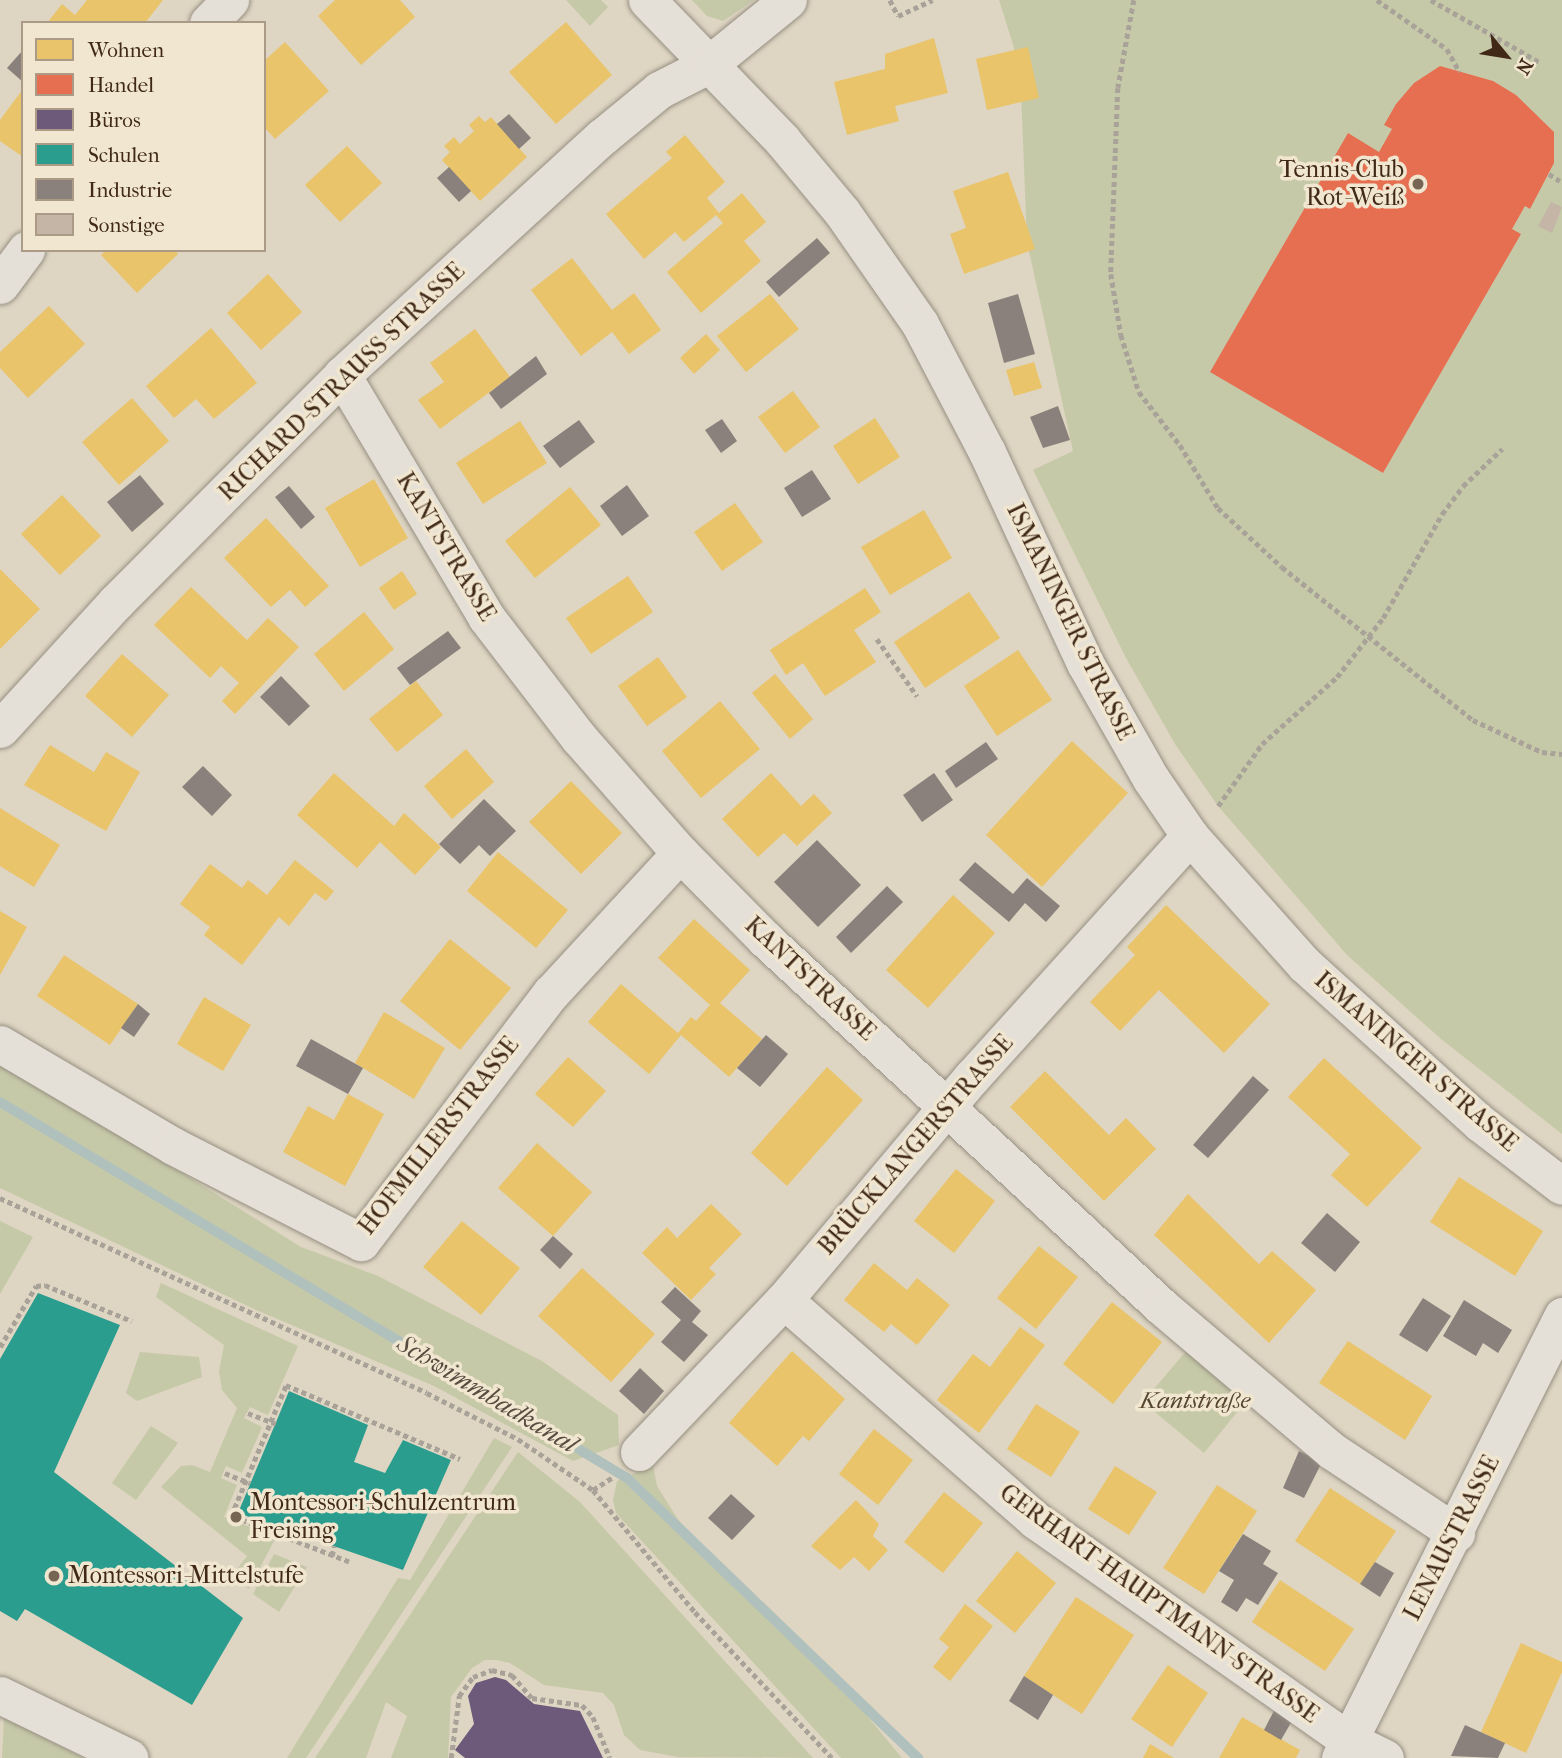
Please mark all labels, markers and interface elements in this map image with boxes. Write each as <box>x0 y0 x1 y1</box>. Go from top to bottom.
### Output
legend <box>21 21 266 252</box>
north arrow <box>1471 21 1541 91</box>
text: Wohnen <box>88 38 164 62</box>
text: N <box>1511 55 1537 78</box>
text: Handel <box>88 73 154 97</box>
text: Büros <box>88 108 141 132</box>
text: Schulen <box>88 143 160 167</box>
place label: Tennis-Club Rot-Weiß <box>1279 156 1404 212</box>
marker: Tennis-Club Rot-Weiß <box>1410 176 1426 192</box>
text: Industrie <box>88 178 172 202</box>
text: Sonstige <box>88 213 165 237</box>
street label: RICHARD-STRAUSS-STRASSE <box>213 257 471 507</box>
street label: KANTSTRASSE <box>390 467 502 627</box>
street label: ISMANINGER STRASSE <box>1000 499 1140 745</box>
street label: KANTSTRASSE <box>739 911 881 1047</box>
street label: ISMANINGER STRASSE <box>1308 966 1524 1158</box>
street label: BRÜCKLANGERSTRASSE <box>812 1029 1020 1261</box>
street label: HOFMILLERSTRASSE <box>353 1031 525 1241</box>
water label: Schwimmbadkanal <box>391 1328 583 1460</box>
park label: Kantstraße <box>1140 1387 1250 1415</box>
street label: LENAUSTRASSE <box>1398 1451 1506 1625</box>
street label: GERHART-HAUPTMANN-STRASSE <box>994 1478 1324 1730</box>
place label: Montessori-Schulzentrum Freising <box>250 1489 516 1545</box>
marker: Montessori-Schulzentrum Freising <box>228 1509 244 1525</box>
place label: Montessori-Mittelstufe <box>68 1562 304 1590</box>
marker: Montessori-Mittelstufe <box>46 1568 62 1584</box>

